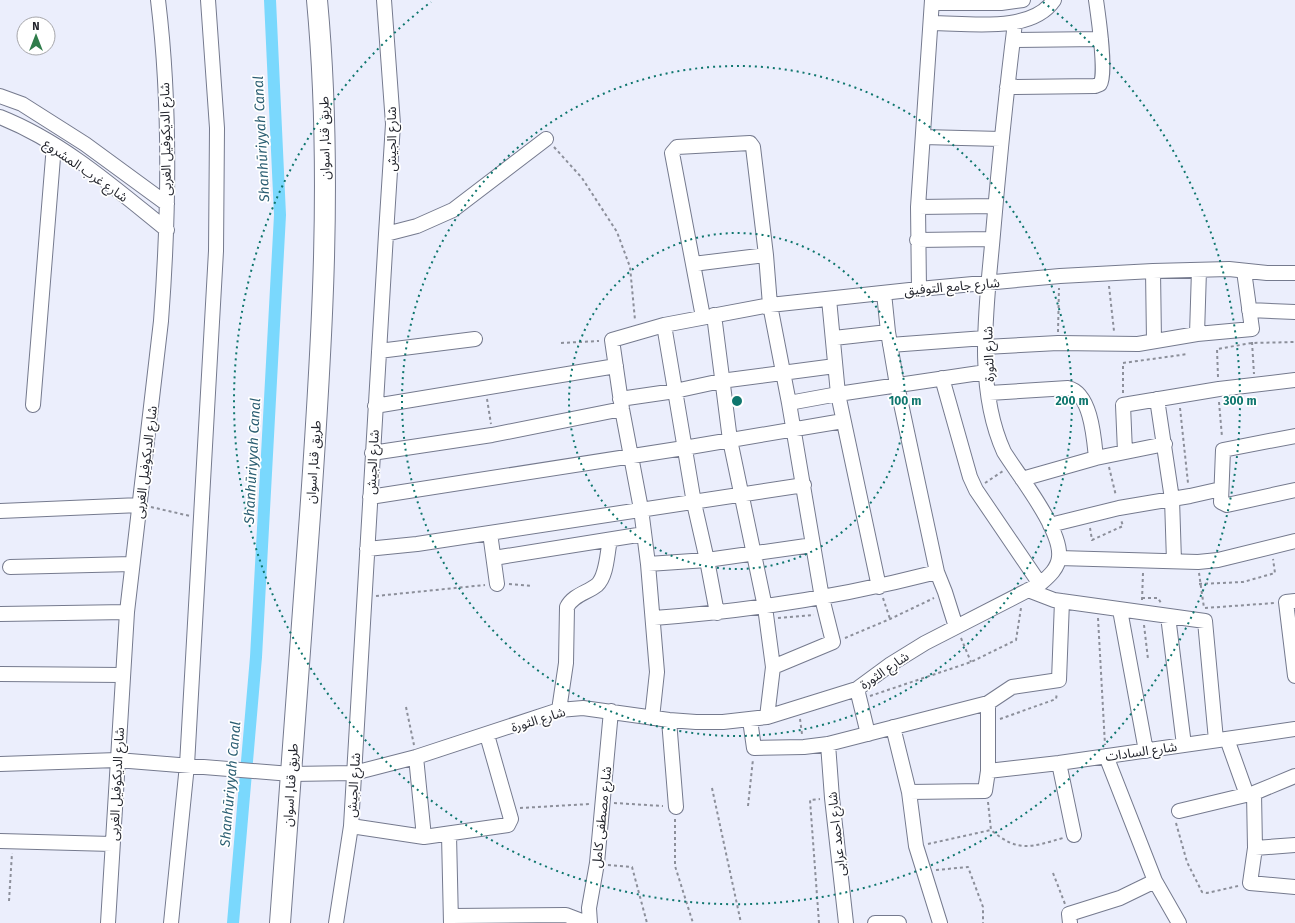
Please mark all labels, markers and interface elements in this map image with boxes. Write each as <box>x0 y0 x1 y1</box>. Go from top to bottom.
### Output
north arrow <box>16 16 56 56</box>
text: N <box>32 20 40 33</box>
water label: Shanhūriyyah Canal <box>250 76 273 203</box>
street label: شارع الديكوفيل الغربى <box>157 82 177 196</box>
street label: طريق قنا, اسوان <box>316 96 334 180</box>
street label: شارع الجيش <box>384 107 402 171</box>
street label: شارع غرب المشروع <box>39 136 131 208</box>
street label: شارع جامع التوفيق <box>904 275 1001 301</box>
street label: شارع الثورة <box>980 326 1000 382</box>
centre of rings <box>730 394 744 408</box>
text: 100 m <box>889 394 921 408</box>
text: 200 m <box>1055 394 1089 408</box>
text: 300 m <box>1222 394 1257 408</box>
water label: Shanhūriyyah Canal <box>241 398 264 525</box>
street label: شارع الديكوفيل الغربى <box>131 405 163 520</box>
street label: طريق قنا, اسوان <box>303 420 325 504</box>
street label: شارع الجيش <box>363 429 385 495</box>
street label: شارع الثورة <box>857 649 913 695</box>
street label: شارع الثورة <box>509 704 568 738</box>
water label: Shanhūriyyah Canal <box>216 721 244 849</box>
street label: شارع الديكوفيل الغربى <box>106 727 130 841</box>
street label: شارع السادات <box>1104 739 1178 767</box>
street label: طريق قنا, اسوان <box>280 743 302 827</box>
street label: شارع الجيش <box>344 752 366 818</box>
street label: شارع مصطفى كامل <box>589 766 617 869</box>
street label: شارع احمد عرابى <box>825 791 851 877</box>

